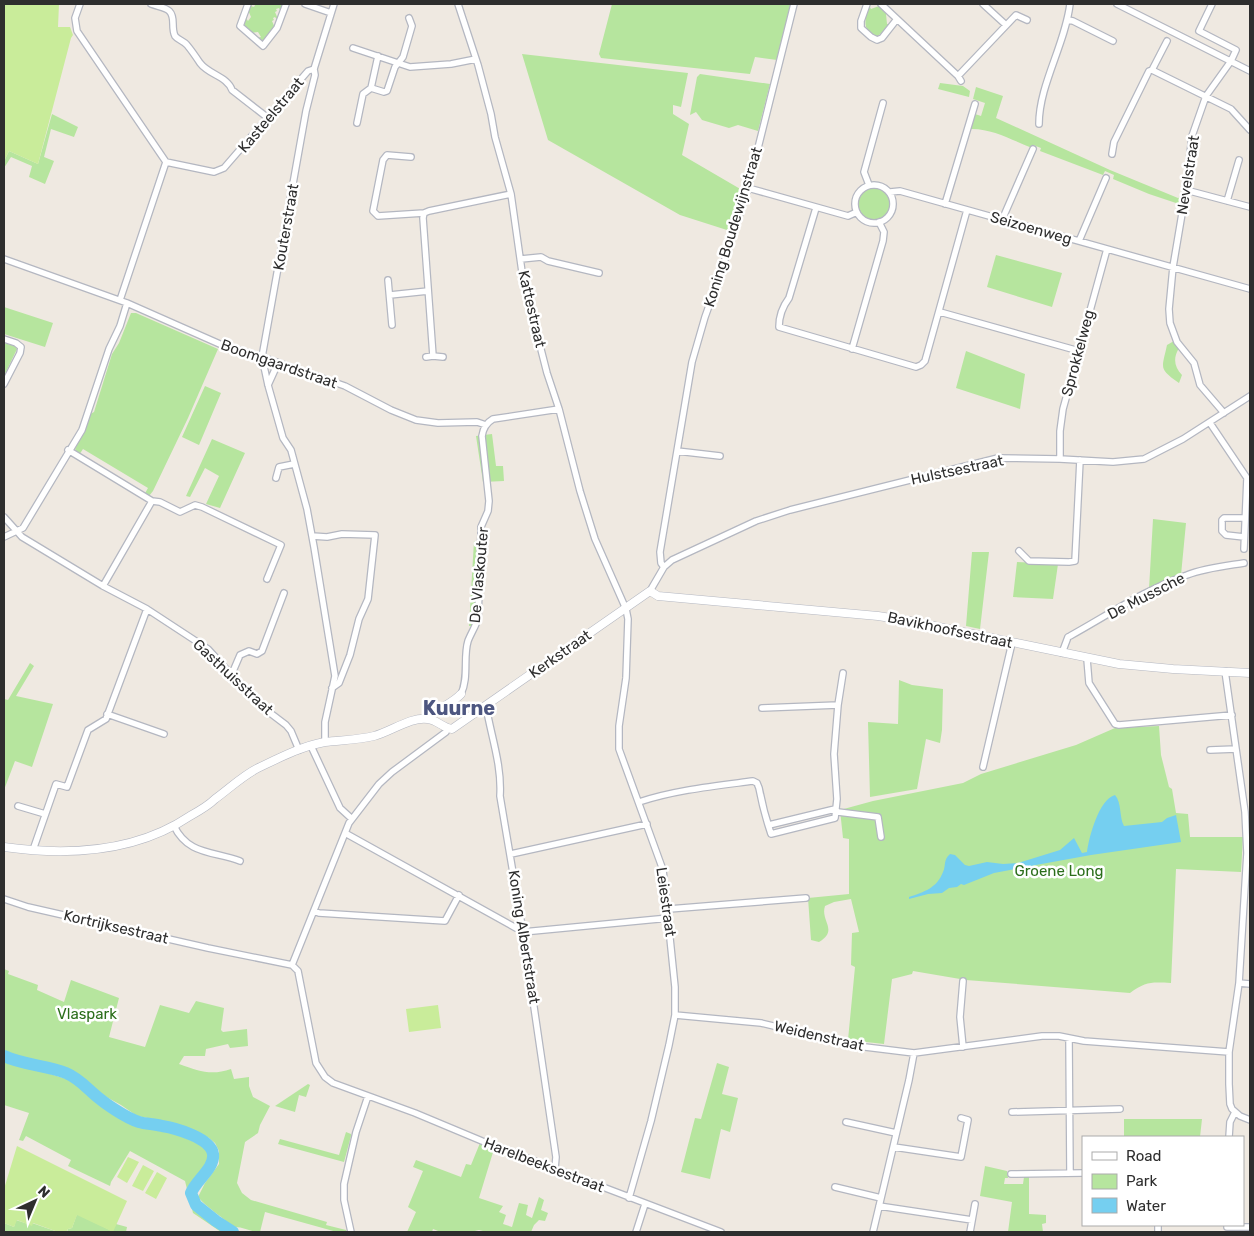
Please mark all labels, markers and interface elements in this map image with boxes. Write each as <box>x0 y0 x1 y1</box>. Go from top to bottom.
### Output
street label: Kasteelstraat <box>234 74 308 156</box>
street label: Nevelstraat <box>1173 134 1203 216</box>
street label: Koning Boudewijnstraat <box>700 145 766 309</box>
street label: Kouterstraat <box>270 182 302 272</box>
street label: Seizoenweg <box>988 208 1074 248</box>
street label: Kattestraat <box>514 269 550 349</box>
street label: Sprokkelweg <box>1058 308 1098 398</box>
street label: Boomgaardstraat <box>218 336 340 392</box>
street label: Hulstsestraat <box>909 451 1005 489</box>
street label: De Vlaskouter <box>466 526 492 624</box>
street label: De Mussche <box>1104 569 1188 623</box>
street label: Bavikhoofsestraat <box>886 608 1014 652</box>
street label: Kerkstraat <box>525 626 595 682</box>
street label: Gasthuisstraat <box>189 635 277 719</box>
district label: Kuurne <box>423 696 495 720</box>
park label: Groene Long <box>1015 862 1103 880</box>
street label: Leiestraat <box>652 866 680 938</box>
street label: Koning Albertstraat <box>505 869 543 1005</box>
street label: Kortrijksestraat <box>62 906 170 948</box>
park label: Vlaspark <box>57 1005 117 1023</box>
street label: Weidenstraat <box>772 1017 866 1055</box>
street label: Harelbeeksestraat <box>481 1134 607 1196</box>
legend <box>1082 1136 1244 1226</box>
text: Road <box>1126 1147 1162 1165</box>
text: Park <box>1126 1172 1157 1190</box>
north arrow <box>10 1176 60 1226</box>
text: N <box>34 1182 53 1202</box>
text: Water <box>1126 1197 1166 1215</box>

